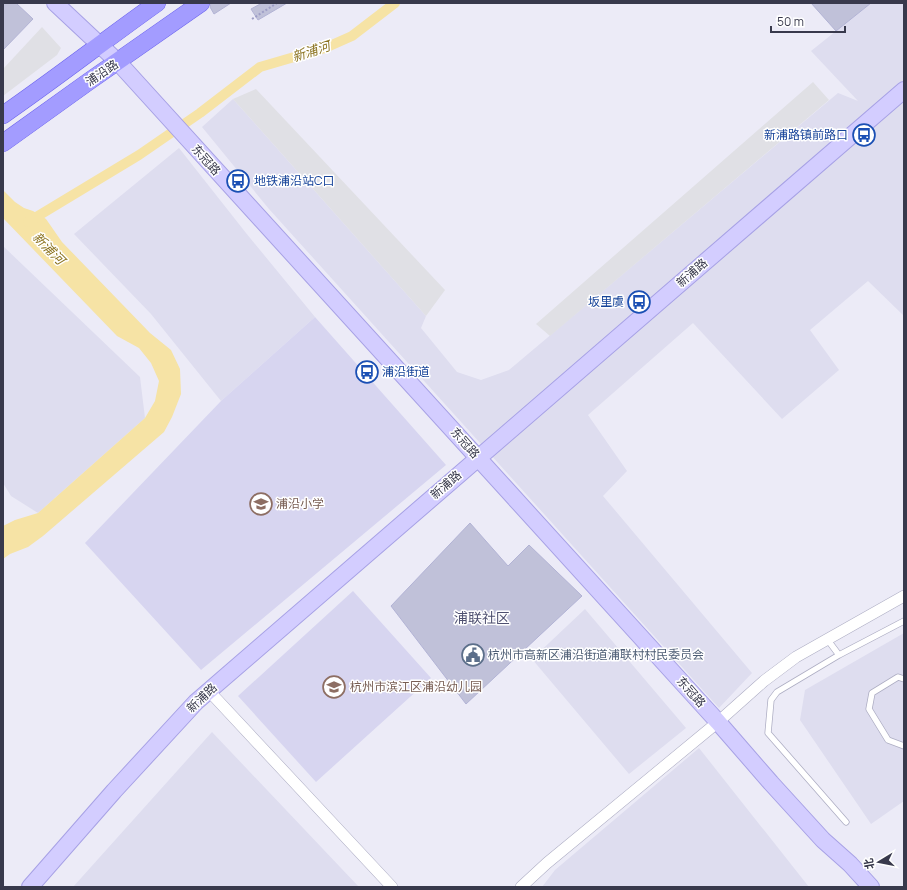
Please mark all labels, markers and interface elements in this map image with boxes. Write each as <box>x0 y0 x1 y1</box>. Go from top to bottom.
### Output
scale bar <box>771 8 845 34</box>
text: 50 m <box>777 13 804 30</box>
water label: 新浦河 <box>290 35 335 66</box>
street label: 浦沿路 <box>82 55 121 90</box>
bus stop icon: 新浦路镇前路口 <box>851 122 877 148</box>
place label: 新浦路镇前路口 <box>764 126 848 143</box>
street label: 东冠路 <box>188 141 225 179</box>
bus stop icon: 地铁浦沿站C口 <box>225 168 251 194</box>
place label: 地铁浦沿站C口 <box>254 172 335 189</box>
water label: 新浦河 <box>29 228 71 270</box>
street label: 新浦路 <box>673 254 711 291</box>
bus stop icon: 坂里虞 <box>626 289 652 315</box>
place label: 坂里虞 <box>588 293 624 310</box>
bus stop icon: 浦沿街道 <box>354 359 380 385</box>
place label: 浦沿街道 <box>382 363 430 380</box>
street label: 东冠路 <box>447 424 484 462</box>
street label: 新浦路 <box>427 466 465 503</box>
school or university icon: 浦沿小学 <box>248 491 274 517</box>
place label: 浦沿小学 <box>276 495 324 512</box>
district label: 浦联社区 <box>454 608 510 627</box>
public building icon: 杭州市高新区浦沿街道浦联村村民委员会 <box>460 642 486 668</box>
place label: 杭州市高新区浦沿街道浦联村村民委员会 <box>488 646 704 663</box>
street label: 东冠路 <box>673 673 710 711</box>
school or university icon: 杭州市滨江区浦沿幼儿园 <box>321 674 347 700</box>
place label: 杭州市滨江区浦沿幼儿园 <box>350 678 482 695</box>
street label: 新浦路 <box>183 679 221 716</box>
north arrow <box>859 842 899 882</box>
text: 北 <box>860 857 877 871</box>

